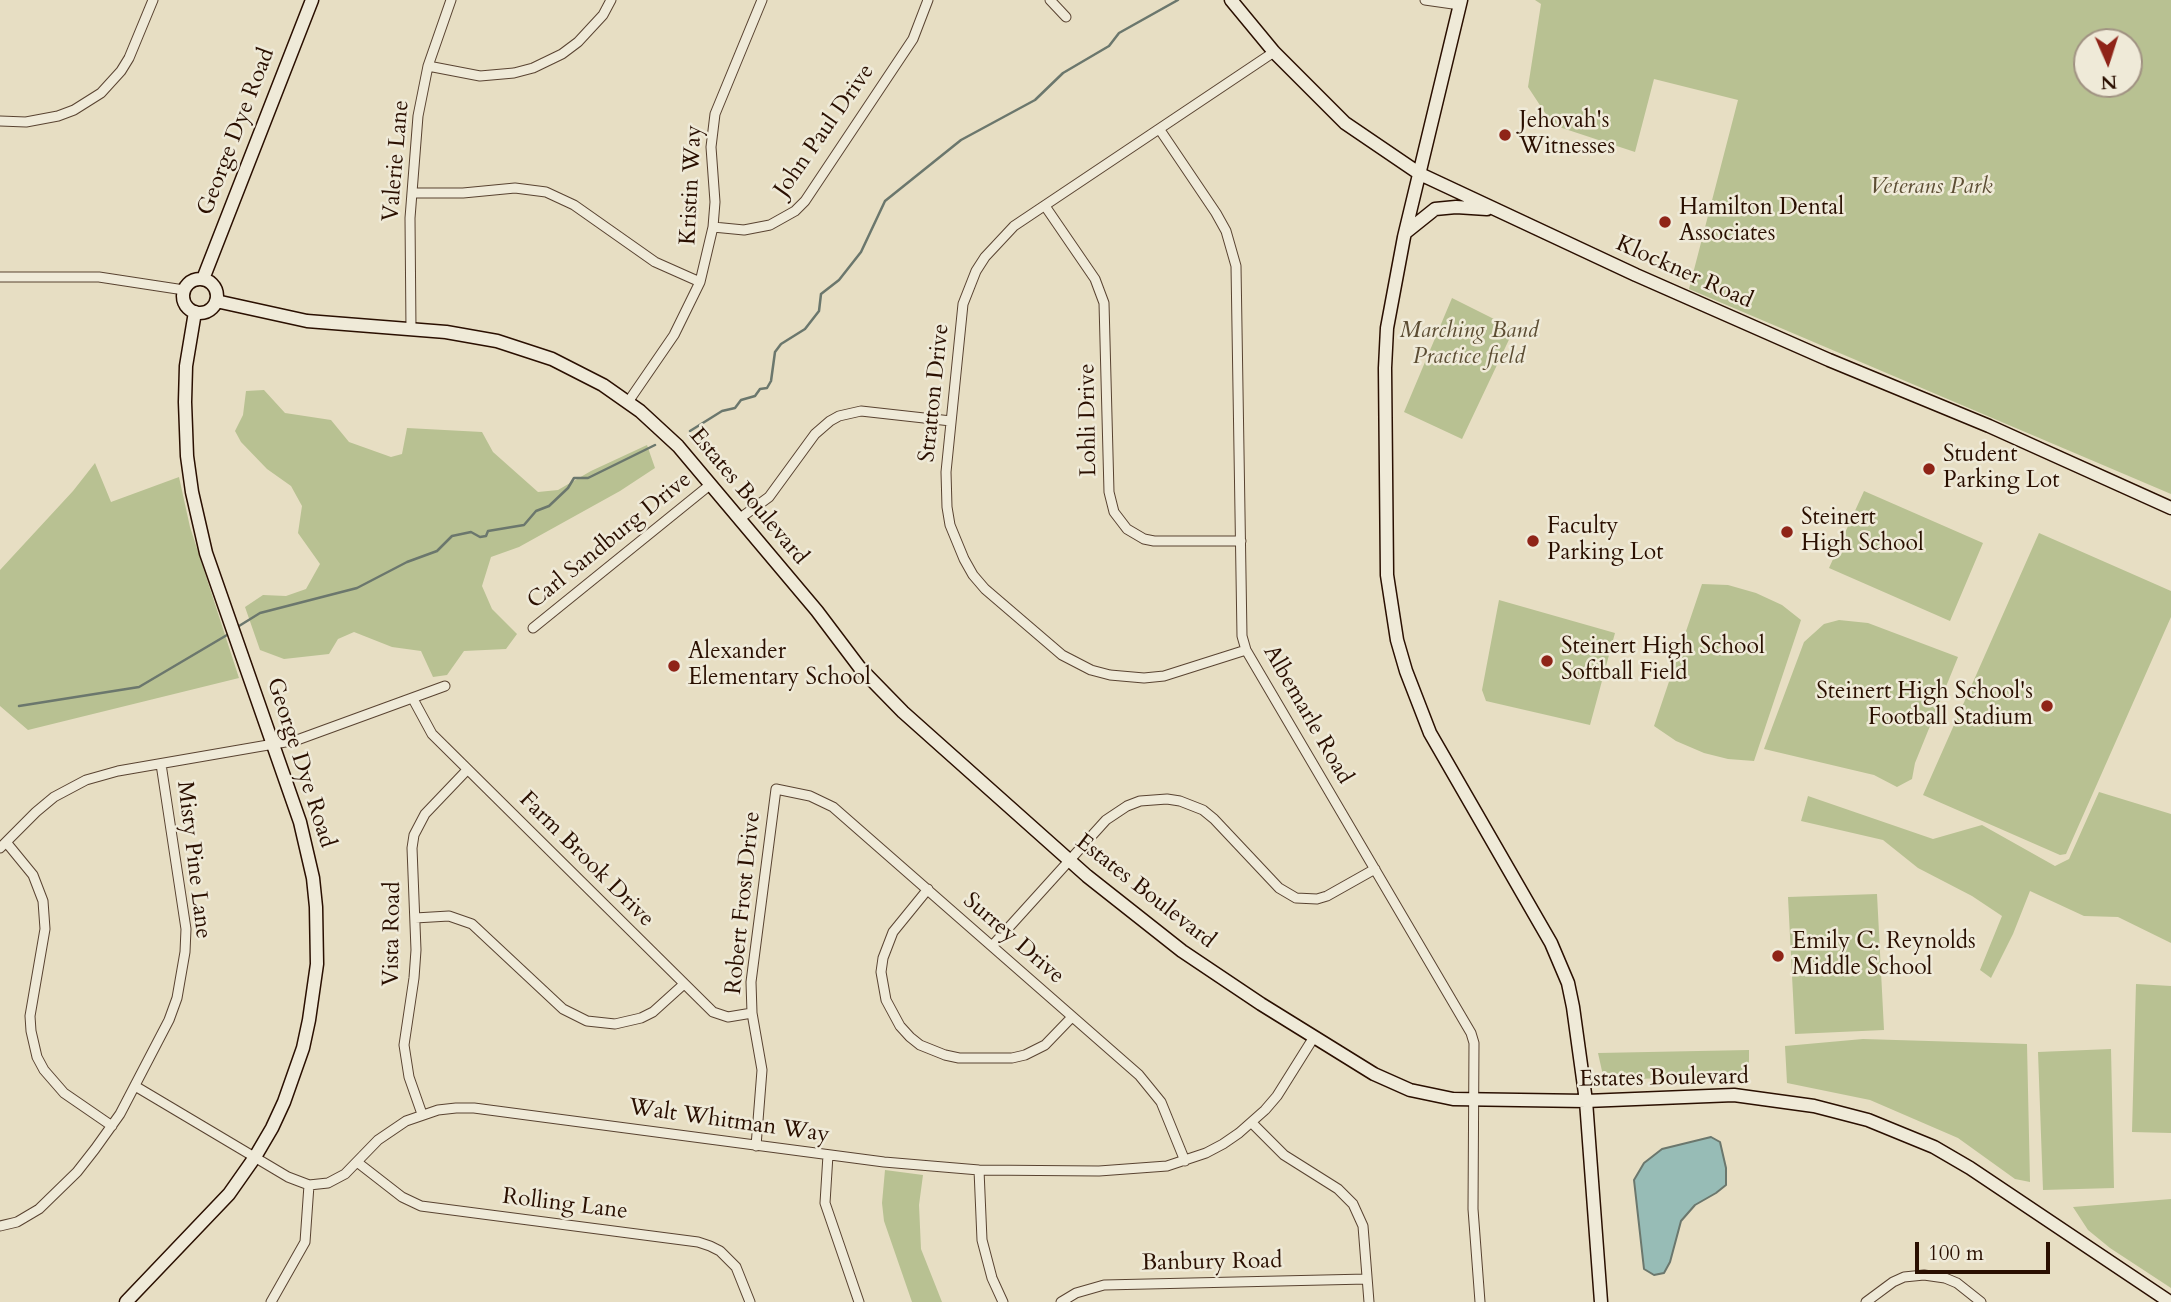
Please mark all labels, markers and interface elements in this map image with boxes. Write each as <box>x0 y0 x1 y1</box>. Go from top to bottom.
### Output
north arrow <box>2073 28 2143 98</box>
street label: George Dye Road <box>192 44 282 220</box>
street label: John Paul Drive <box>769 59 881 203</box>
text: N <box>2100 69 2118 95</box>
street label: Valerie Lane <box>378 99 416 223</box>
place label: Jehovah's Witnesses <box>1519 108 1615 162</box>
street label: Kristin Way <box>675 124 709 246</box>
marker: Jehovah's Witnesses <box>1497 127 1513 143</box>
park label: Veterans Park <box>1869 174 1993 202</box>
place label: Hamilton Dental Associates <box>1679 195 1844 249</box>
marker: Hamilton Dental Associates <box>1657 214 1673 230</box>
street label: Klockner Road <box>1611 231 1757 315</box>
park label: Marching Band Practice field <box>1400 318 1538 372</box>
street label: Stratton Drive <box>914 322 956 464</box>
street label: Lohli Drive <box>1074 363 1104 477</box>
street label: Estates Boulevard <box>683 423 813 571</box>
place label: Student Parking Lot <box>1943 442 2059 496</box>
marker: Student Parking Lot <box>1921 461 1937 477</box>
street label: Carl Sandburg Drive <box>523 466 697 616</box>
place label: Steinert High School <box>1801 505 1924 559</box>
place label: Faculty Parking Lot <box>1547 514 1663 568</box>
marker: Steinert High School <box>1779 524 1795 540</box>
marker: Faculty Parking Lot <box>1525 533 1541 549</box>
place label: Steinert High School Softball Field <box>1561 634 1765 688</box>
place label: Alexander Elementary School <box>688 639 871 693</box>
street label: Albemarle Road <box>1256 641 1358 789</box>
marker: Steinert High School Softball Field <box>1539 653 1555 669</box>
marker: Alexander Elementary School <box>666 658 682 674</box>
street label: George Dye Road <box>260 675 340 851</box>
place label: Steinert High School's Football Stadium <box>1816 679 2033 733</box>
marker: Steinert High School's Football Stadium <box>2039 698 2055 714</box>
street label: Misty Pine Lane <box>170 780 216 940</box>
street label: Farm Brook Drive <box>513 787 659 933</box>
street label: Robert Frost Drive <box>721 810 767 996</box>
street label: Estates Boulevard <box>1070 829 1220 955</box>
street label: Vista Road <box>378 881 408 987</box>
street label: Surrey Drive <box>957 887 1069 991</box>
place label: Emily C. Reynolds Middle School <box>1792 929 1976 983</box>
marker: Emily C. Reynolds Middle School <box>1770 948 1786 964</box>
street label: Estates Boulevard <box>1579 1064 1749 1094</box>
street label: Walt Whitman Way <box>627 1094 831 1150</box>
street label: Rolling Lane <box>501 1184 629 1226</box>
scale bar <box>1919 1228 2054 1272</box>
text: 100 m <box>1928 1239 1984 1268</box>
street label: Banbury Road <box>1141 1248 1283 1278</box>

